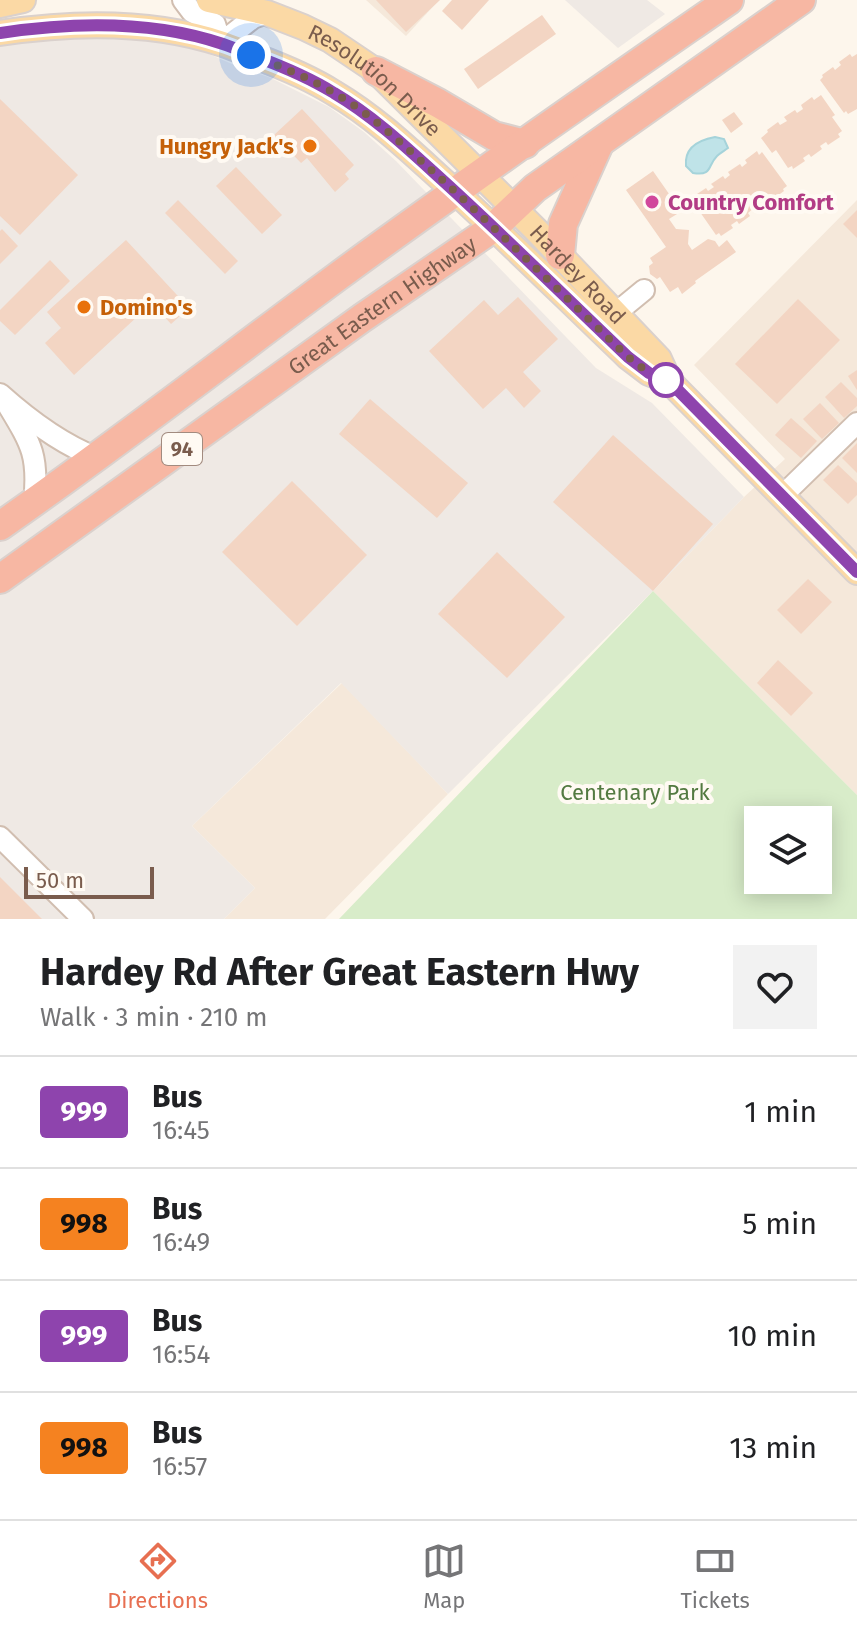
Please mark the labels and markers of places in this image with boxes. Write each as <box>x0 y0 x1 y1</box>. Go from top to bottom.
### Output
place label: Hungry Jack's <box>159 133 294 160</box>
marker: Hungry Jack's <box>301 137 319 155</box>
place label: Country Comfort <box>668 189 834 216</box>
marker: Country Comfort <box>643 193 661 211</box>
place label: Domino's <box>100 294 193 321</box>
marker: Domino's <box>75 298 93 316</box>
unlabelled marker <box>649 363 683 397</box>

